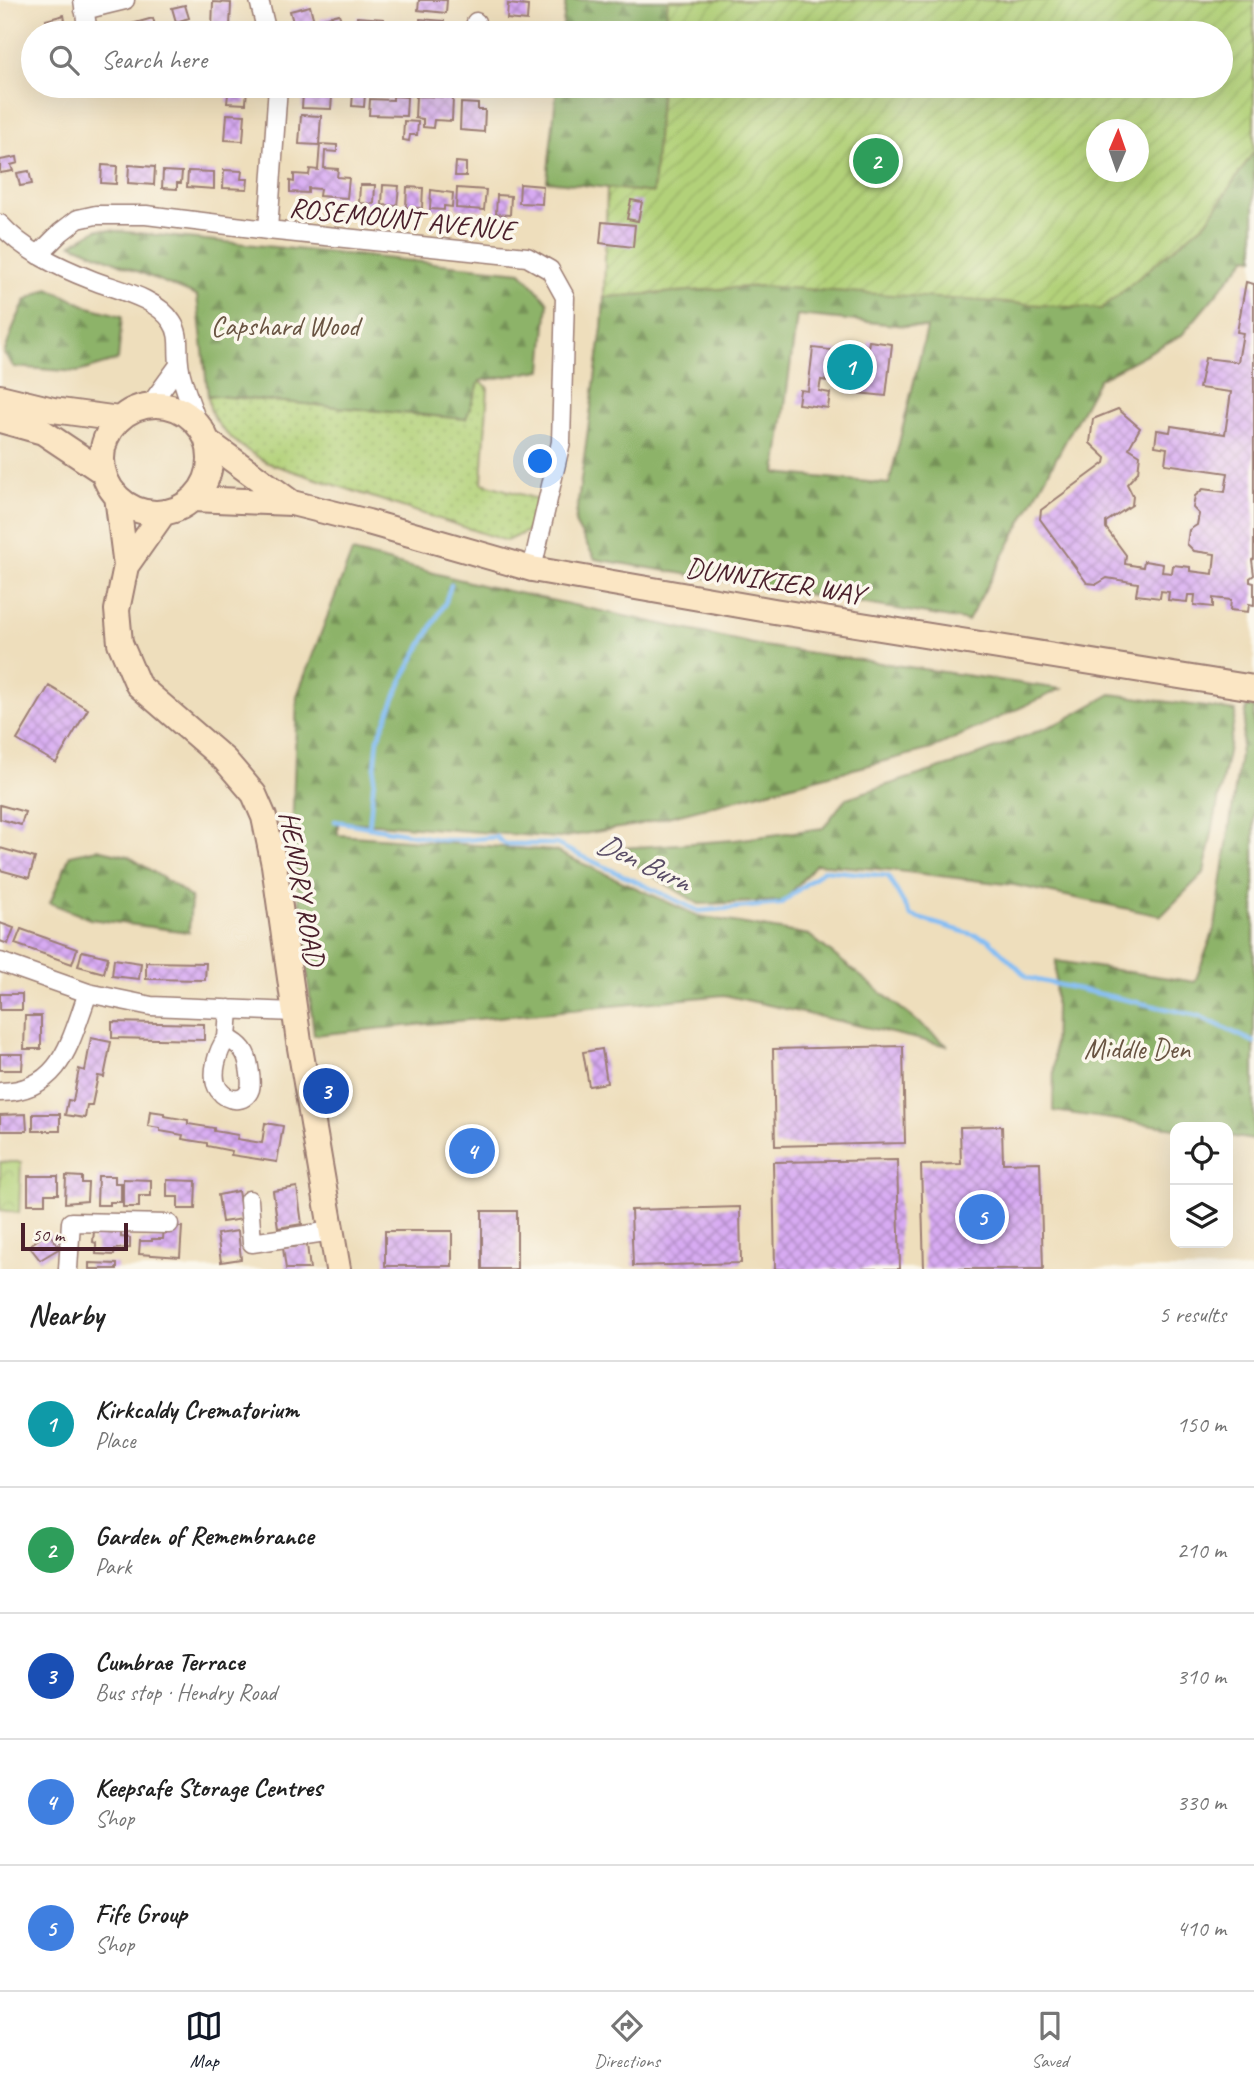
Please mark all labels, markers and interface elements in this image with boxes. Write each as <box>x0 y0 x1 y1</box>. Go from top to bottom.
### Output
search box <box>21 21 1233 98</box>
icon: search <box>45 41 83 79</box>
text: Search here <box>101 43 207 76</box>
north arrow <box>1086 119 1149 182</box>
pin: 2 <box>853 135 899 187</box>
street label: ROSEMOUNT AVENUE <box>288 189 520 248</box>
park label: Capshard Wood <box>211 308 363 343</box>
pin: 1 <box>827 341 873 393</box>
your location <box>523 444 557 478</box>
street label: DUNNIKIER WAY <box>684 549 872 613</box>
street label: HENDRY ROAD <box>272 808 334 971</box>
water label: Den Burn <box>591 824 699 901</box>
park label: Middle Den <box>1084 1031 1191 1066</box>
pin: 3 <box>303 1065 349 1117</box>
map controls <box>1170 1122 1233 1248</box>
button: locate <box>1170 1122 1233 1185</box>
pin: 4 <box>449 1125 495 1177</box>
button: layers <box>1170 1185 1233 1248</box>
pin: 5 <box>959 1191 1005 1243</box>
scale bar <box>21 1220 128 1252</box>
text: 50 m <box>32 1223 64 1247</box>
text: Nearby <box>28 1296 104 1334</box>
text: 5 results <box>1159 1300 1226 1329</box>
text: Kirkcaldy Crematorium <box>95 1393 299 1426</box>
text: 1 <box>46 1410 56 1439</box>
text: 150 m <box>1177 1410 1226 1439</box>
text: Place <box>95 1426 135 1455</box>
text: Garden of Remembrance <box>95 1519 314 1552</box>
text: 2 <box>46 1536 56 1565</box>
text: 210 m <box>1177 1536 1226 1565</box>
text: Park <box>95 1552 131 1581</box>
text: Cumbrae Terrace <box>95 1645 244 1678</box>
text: 3 <box>46 1662 56 1691</box>
text: 310 m <box>1177 1662 1226 1691</box>
text: Bus stop · Hendry Road <box>95 1678 277 1707</box>
text: Keepsafe Storage Centres <box>95 1771 322 1804</box>
text: 4 <box>46 1788 56 1817</box>
text: 330 m <box>1177 1788 1226 1817</box>
text: Shop <box>95 1804 134 1833</box>
text: Fife Group <box>95 1897 187 1930</box>
text: 5 <box>46 1914 56 1943</box>
text: 410 m <box>1177 1914 1226 1943</box>
text: Shop <box>95 1930 134 1959</box>
tab: Map <box>185 2007 223 2073</box>
tab: Directions <box>594 2007 660 2073</box>
tab: Saved <box>1031 2007 1069 2073</box>

